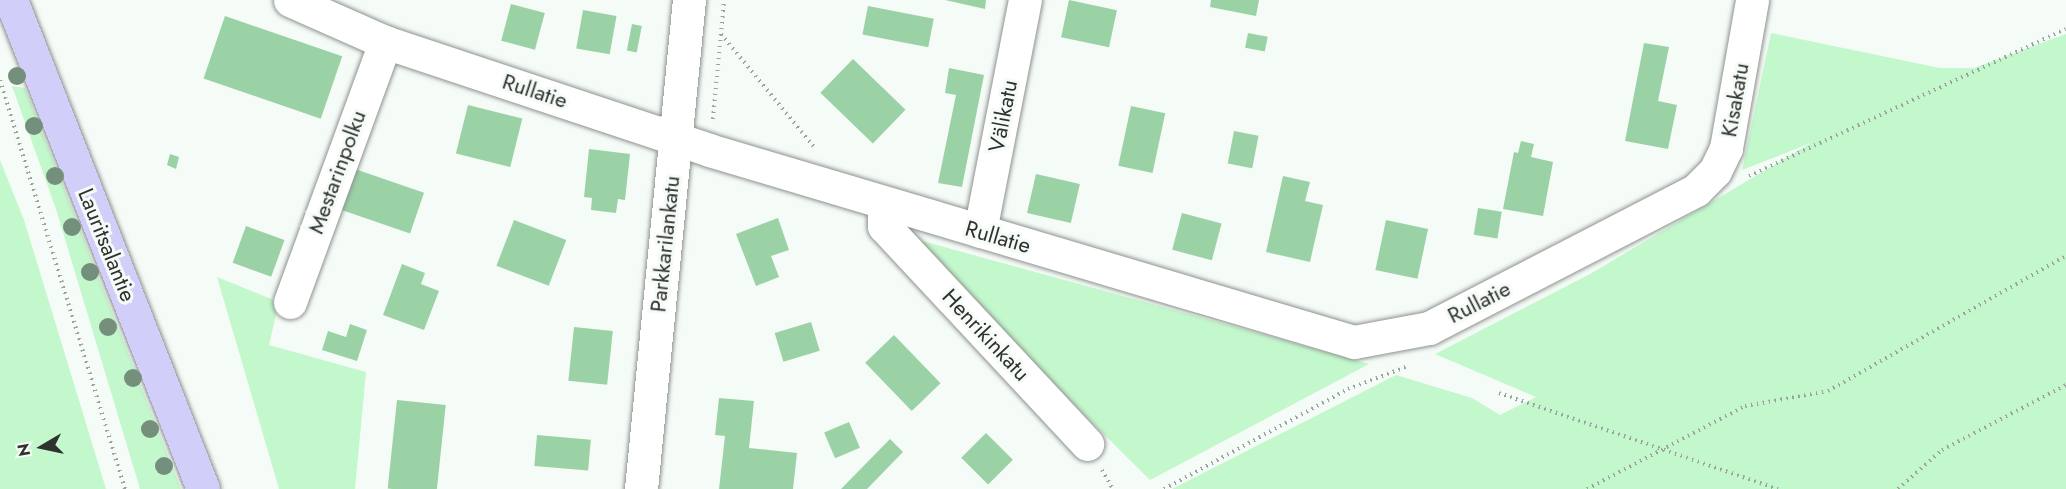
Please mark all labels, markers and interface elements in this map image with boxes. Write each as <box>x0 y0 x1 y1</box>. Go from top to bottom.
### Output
street label: Kisakatu <box>1716 61 1754 139</box>
street label: Rullatie <box>499 68 571 114</box>
street label: Välikatu <box>983 78 1023 154</box>
street label: Mestarinpolku <box>302 107 372 237</box>
street label: Parkkarilankatu <box>645 174 685 314</box>
street label: Lauritsalantie <box>72 185 142 305</box>
street label: Rullatie <box>962 215 1034 259</box>
street label: Rullatie <box>1443 275 1515 329</box>
street label: Henrikinkatu <box>937 284 1035 386</box>
north arrow <box>12 417 72 477</box>
text: N <box>11 442 36 458</box>

